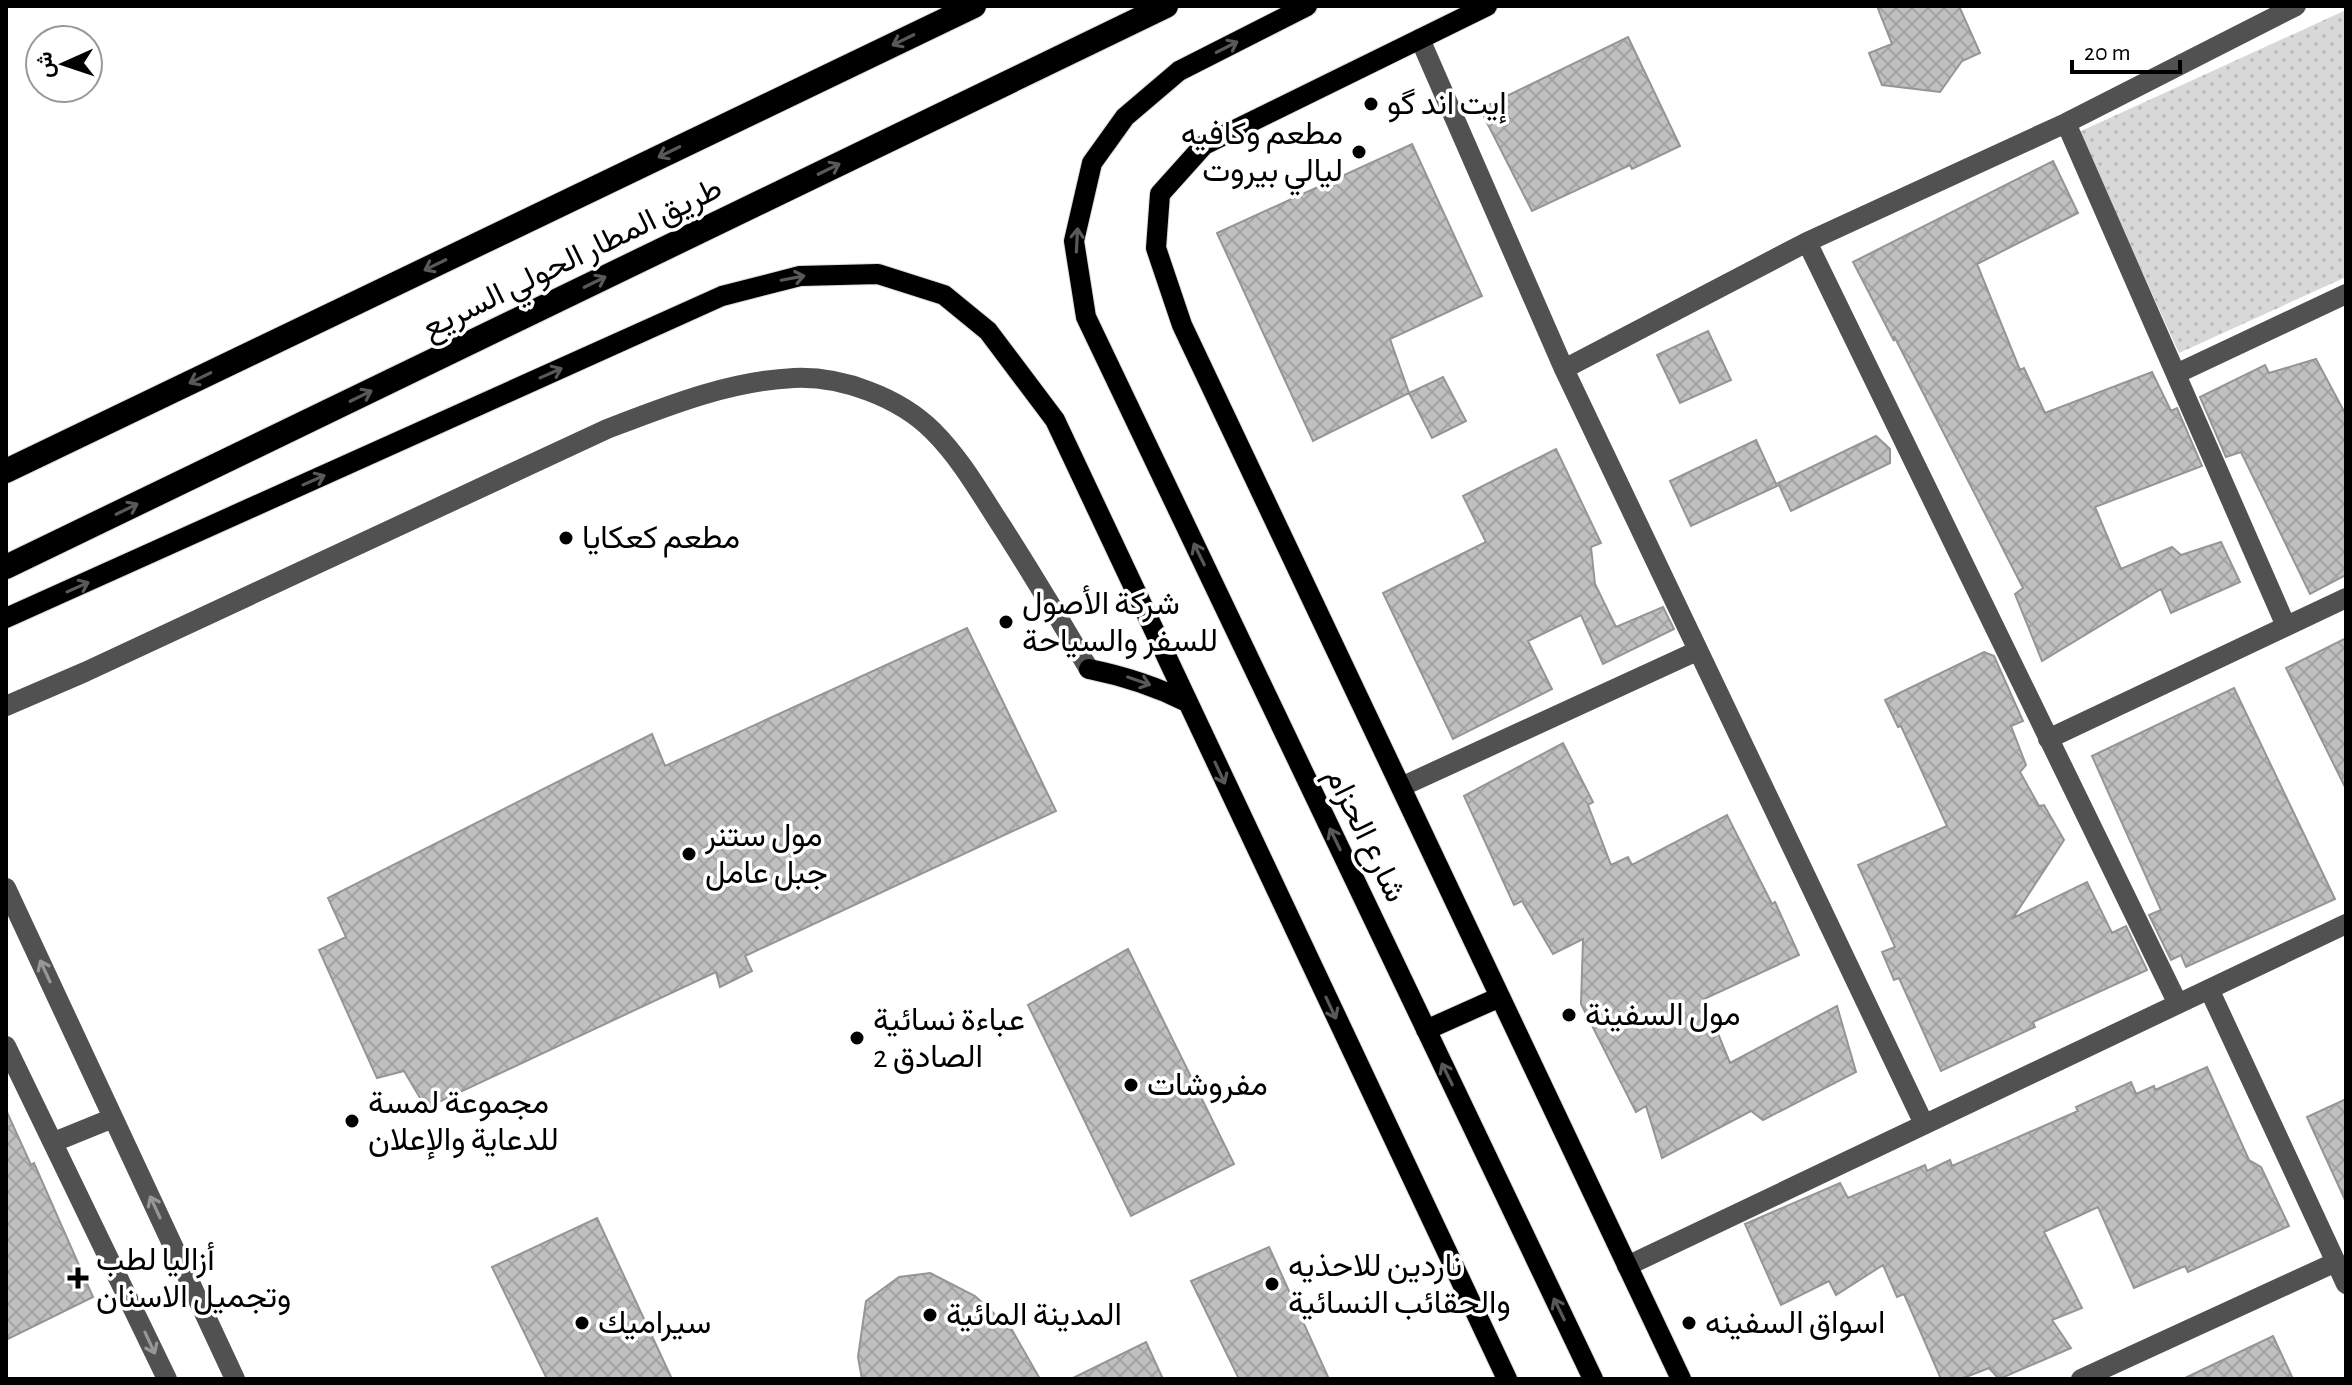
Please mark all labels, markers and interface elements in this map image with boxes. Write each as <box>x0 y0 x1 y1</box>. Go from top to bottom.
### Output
north arrow <box>24 24 104 104</box>
scale bar <box>2072 24 2180 74</box>
one-way arrow <box>892 33 916 48</box>
one-way arrow <box>1214 38 1238 54</box>
text: 20 m <box>2084 41 2131 65</box>
text: ش <box>33 51 59 79</box>
place label: إيت اند گو <box>1387 88 1507 124</box>
marker: إيت اند گو <box>1362 95 1380 113</box>
place label: مطعم وكافيه ليالي بيروت <box>1181 118 1343 196</box>
marker: مطعم وكافيه ليالي بيروت <box>1350 143 1368 161</box>
one-way arrow <box>657 145 681 160</box>
one-way arrow <box>816 161 840 176</box>
street label: طريق المطار الحولي السريع <box>417 171 731 353</box>
one-way arrow <box>1070 227 1085 254</box>
one-way arrow <box>423 258 447 273</box>
one-way arrow <box>779 270 805 285</box>
one-way arrow <box>582 274 606 289</box>
one-way arrow <box>539 364 563 379</box>
one-way arrow <box>189 370 213 386</box>
one-way arrow <box>348 387 372 403</box>
one-way arrow <box>302 472 326 487</box>
one-way arrow <box>114 501 138 516</box>
place label: مطعم كعكايا <box>582 522 740 558</box>
marker: مطعم كعكايا <box>557 529 575 547</box>
one-way arrow <box>1191 543 1206 567</box>
one-way arrow <box>65 579 89 594</box>
place label: شركة الأصول للسفر والسياحة <box>1022 585 1218 660</box>
marker: شركة الأصول للسفر والسياحة <box>997 613 1015 631</box>
one-way arrow <box>1127 675 1152 690</box>
one-way arrow <box>1213 761 1228 785</box>
street label: شارع الحزام <box>1315 763 1412 909</box>
place label: مول ستنر جبل عامل <box>704 820 828 891</box>
one-way arrow <box>1327 828 1342 852</box>
marker: مول ستنر جبل عامل <box>680 845 698 863</box>
one-way arrow <box>37 959 52 983</box>
one-way arrow <box>1324 996 1339 1020</box>
place label: مول السفينة <box>1585 999 1741 1034</box>
place label: عباءة نسائية الصادق 2 <box>873 1004 1025 1074</box>
marker: مول السفينة <box>1560 1006 1578 1024</box>
marker: عباءة نسائية الصادق 2 <box>848 1029 866 1047</box>
one-way arrow <box>1439 1062 1454 1086</box>
place label: مفروشات <box>1147 1069 1268 1104</box>
marker: مفروشات <box>1122 1076 1140 1094</box>
place label: مجموعة لمسة للدعاية والإعلان <box>368 1087 559 1160</box>
marker: مجموعة لمسة للدعاية والإعلان <box>343 1112 361 1130</box>
one-way arrow <box>146 1195 161 1219</box>
place label: أزاليا لطب وتجميل الاسنان <box>96 1242 291 1316</box>
place label: ناردين للاحذيه والحقائب النسائية <box>1288 1250 1511 1322</box>
marker: أزاليا لطب وتجميل الاسنان <box>67 1267 89 1289</box>
marker: ناردين للاحذيه والحقائب النسائية <box>1263 1275 1281 1293</box>
one-way arrow <box>1551 1297 1567 1321</box>
place label: المدينة المائية <box>946 1299 1122 1332</box>
marker: المدينة المائية <box>921 1306 939 1324</box>
place label: سيراميك <box>598 1307 711 1342</box>
place label: اسواق السفينه <box>1705 1307 1885 1342</box>
marker: سيراميك <box>573 1314 591 1332</box>
marker: اسواق السفينه <box>1680 1314 1698 1332</box>
one-way arrow <box>143 1331 158 1355</box>

